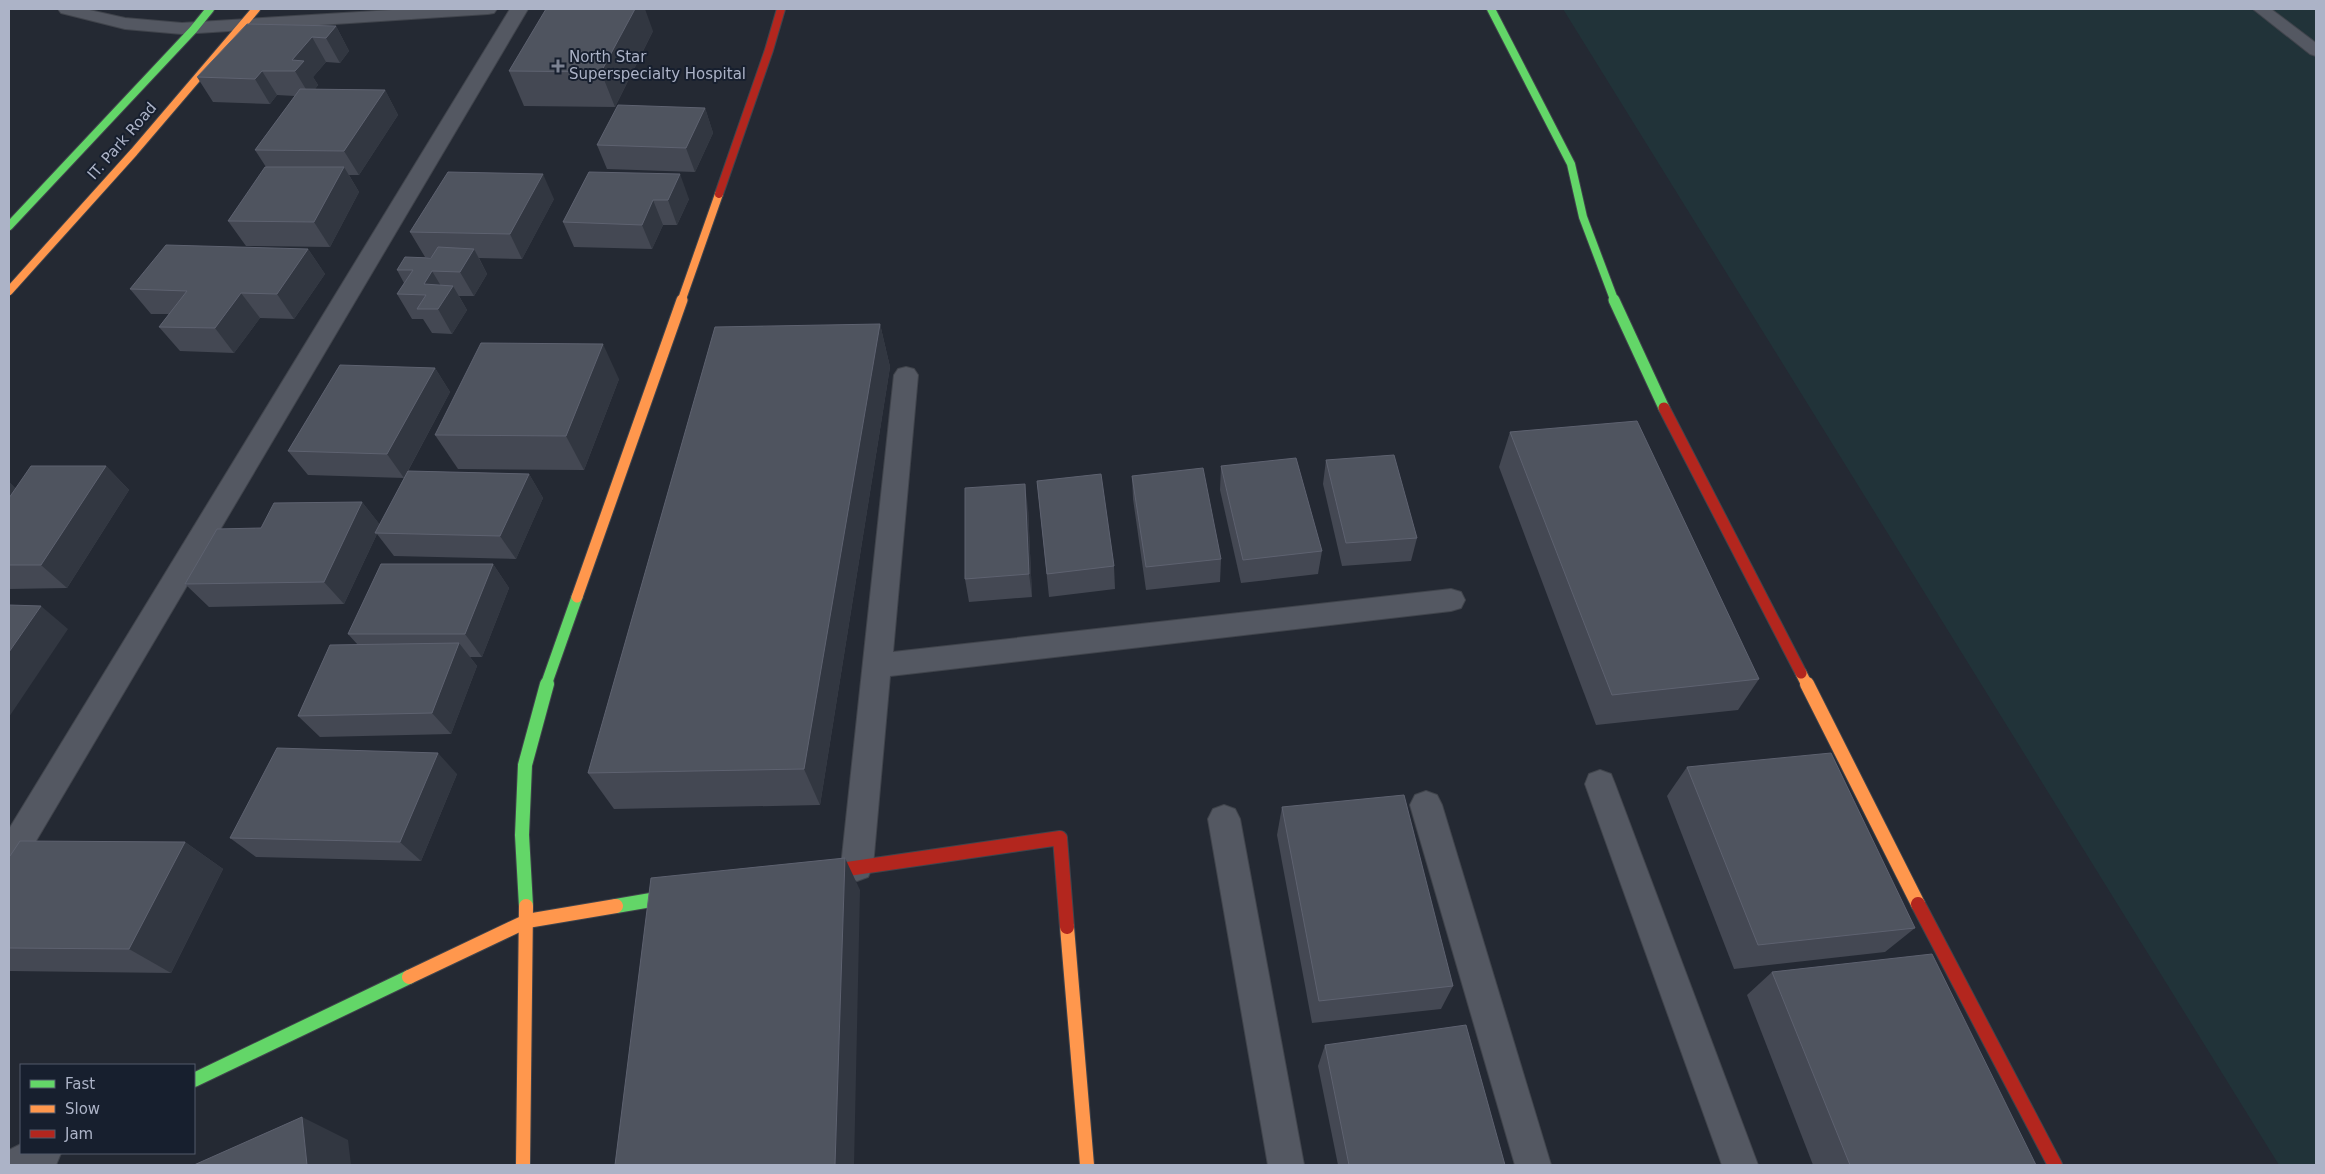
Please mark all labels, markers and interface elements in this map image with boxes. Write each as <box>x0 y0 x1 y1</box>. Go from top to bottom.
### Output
place label: North Star Superspecialty Hospital <box>569 48 746 83</box>
marker: North Star Superspecialty Hospital <box>551 59 565 73</box>
street label: IT. Park Road <box>84 99 160 183</box>
legend <box>20 1064 195 1154</box>
text: Fast <box>65 1075 95 1093</box>
text: Slow <box>65 1100 100 1118</box>
text: Jam <box>64 1125 93 1143</box>

